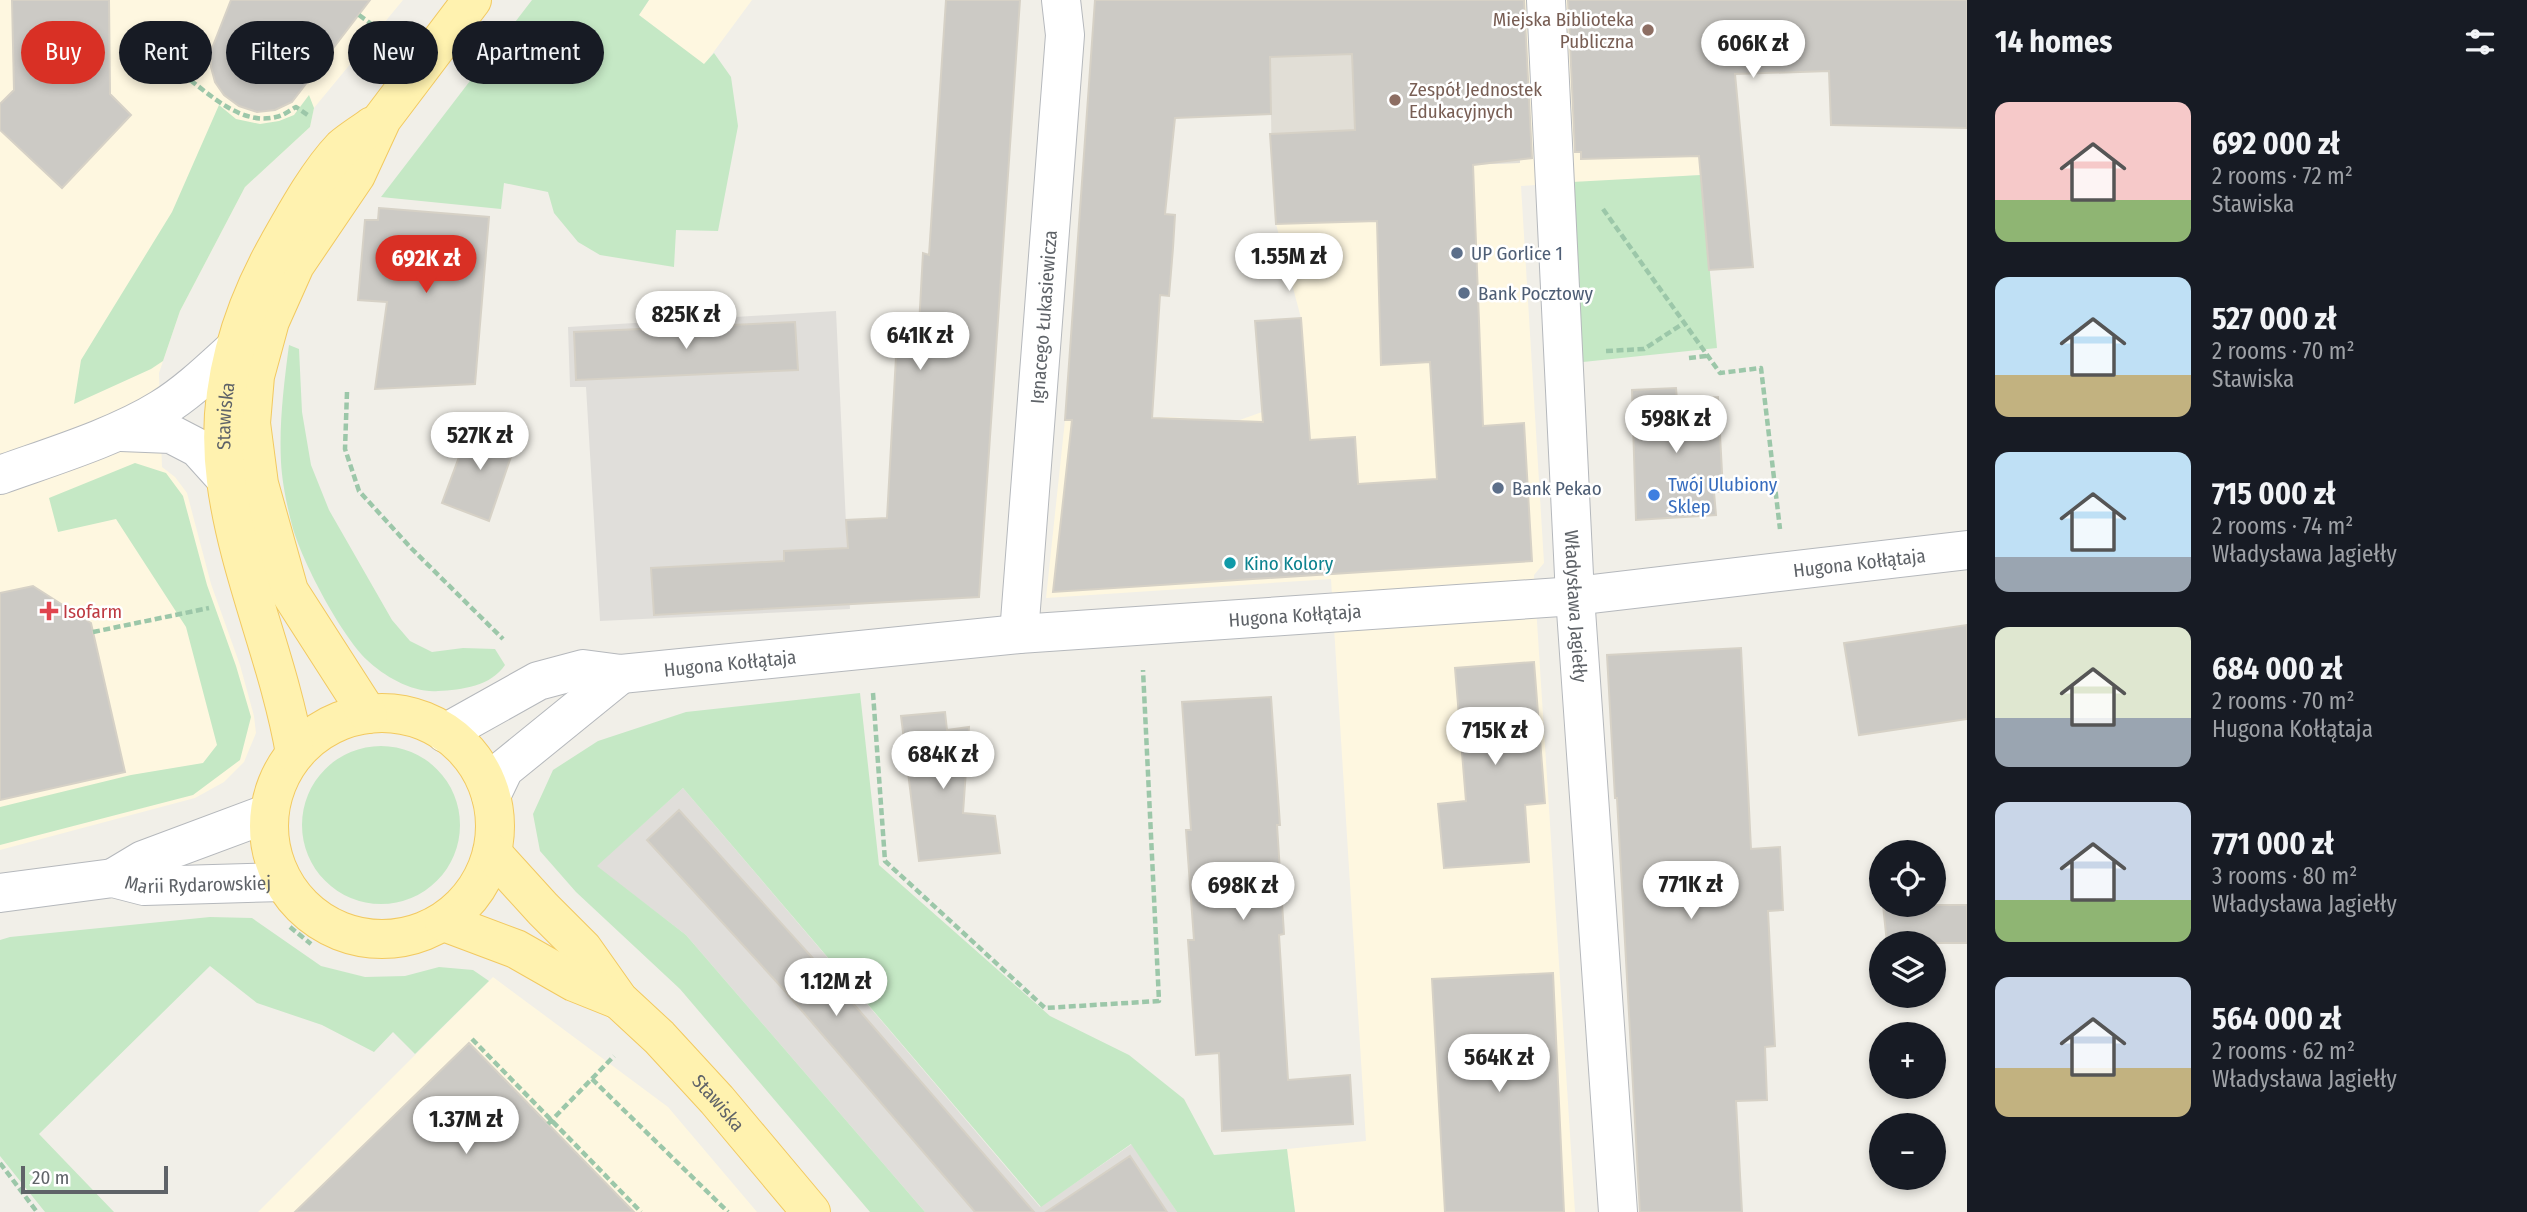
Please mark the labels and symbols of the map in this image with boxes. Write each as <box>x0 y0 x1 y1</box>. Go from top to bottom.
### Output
place label: Miejska Biblioteka Publiczna <box>1493 8 1634 53</box>
pin: 606K zł <box>1688 20 1818 80</box>
marker: Miejska Biblioteka Publiczna <box>1640 22 1656 38</box>
place label: Zespół Jednostek Edukacyjnych <box>1409 78 1542 123</box>
marker: Zespół Jednostek Edukacyjnych <box>1387 92 1403 108</box>
street label: Ignacego Łukasiewicza <box>1025 229 1061 405</box>
pin: 1.55M zł <box>1217 233 1361 293</box>
pin: 692K zł <box>361 236 491 295</box>
place label: UP Gorlice 1 <box>1471 242 1563 265</box>
marker: UP Gorlice 1 <box>1449 245 1465 261</box>
place label: Bank Pocztowy <box>1478 282 1593 305</box>
marker: Bank Pocztowy <box>1456 285 1472 301</box>
pin: 825K zł <box>621 292 751 351</box>
pin: 641K zł <box>855 312 985 372</box>
street label: Stawiska <box>212 380 239 450</box>
pin: 598K zł <box>1611 396 1741 455</box>
pin: 527K zł <box>415 412 545 472</box>
place label: Twój Ulubiony Sklep <box>1668 473 1778 518</box>
place label: Bank Pekao <box>1512 477 1602 500</box>
marker: Bank Pekao <box>1490 480 1506 496</box>
marker: Twój Ulubiony Sklep <box>1646 487 1662 503</box>
street label: Władysława Jagiełły <box>1560 529 1593 684</box>
street label: Hugona Kołłątaja <box>1792 543 1927 582</box>
place label: Kino Kolory <box>1244 552 1334 575</box>
marker: Kino Kolory <box>1222 555 1238 571</box>
street label: Hugona Kołłątaja <box>1228 599 1362 631</box>
place label: Isofarm <box>63 600 122 623</box>
marker: Isofarm <box>41 603 57 619</box>
street label: Hugona Kołłątaja <box>663 645 797 681</box>
pin: 715K zł <box>1430 708 1560 767</box>
pin: 684K zł <box>878 732 1008 791</box>
pin: 698K zł <box>1178 862 1308 922</box>
pin: 771K zł <box>1626 862 1756 921</box>
street label: Marii Rydarowskiej <box>123 870 271 898</box>
pin: 1.12M zł <box>764 958 908 1018</box>
pin: 564K zł <box>1434 1034 1564 1094</box>
street label: Stawiska <box>688 1070 750 1136</box>
pin: 1.37M zł <box>394 1096 538 1156</box>
scale bar <box>21 1163 168 1195</box>

